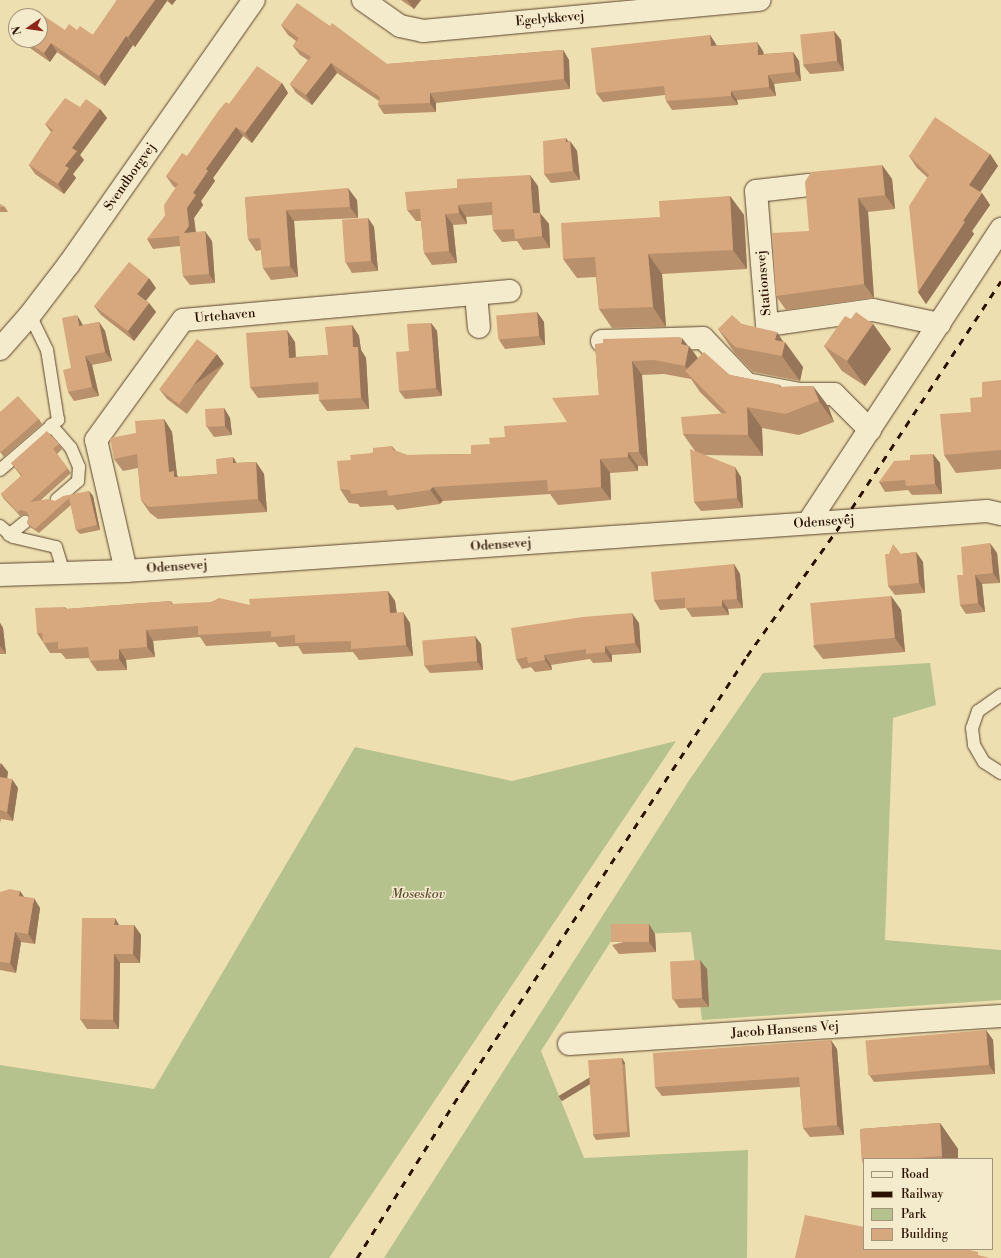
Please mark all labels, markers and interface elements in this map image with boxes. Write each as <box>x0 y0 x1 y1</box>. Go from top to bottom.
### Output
north arrow <box>8 8 48 48</box>
street label: Egelykkevej <box>515 8 585 30</box>
text: N <box>9 25 25 36</box>
street label: Svendborgvej <box>101 140 159 214</box>
street label: Stationsvej <box>753 250 775 316</box>
street label: Urtehaven <box>194 306 256 326</box>
street label: Odensevej <box>793 512 855 532</box>
street label: Odensevej <box>470 535 532 555</box>
street label: Odensevej <box>146 557 208 577</box>
park label: Moseskov <box>391 886 445 902</box>
street label: Jacob Hansens Vej <box>730 1018 840 1042</box>
legend <box>863 1158 993 1250</box>
text: Road <box>901 1167 929 1182</box>
text: Railway <box>901 1187 943 1202</box>
text: Park <box>901 1207 926 1222</box>
text: Building <box>901 1227 948 1242</box>

